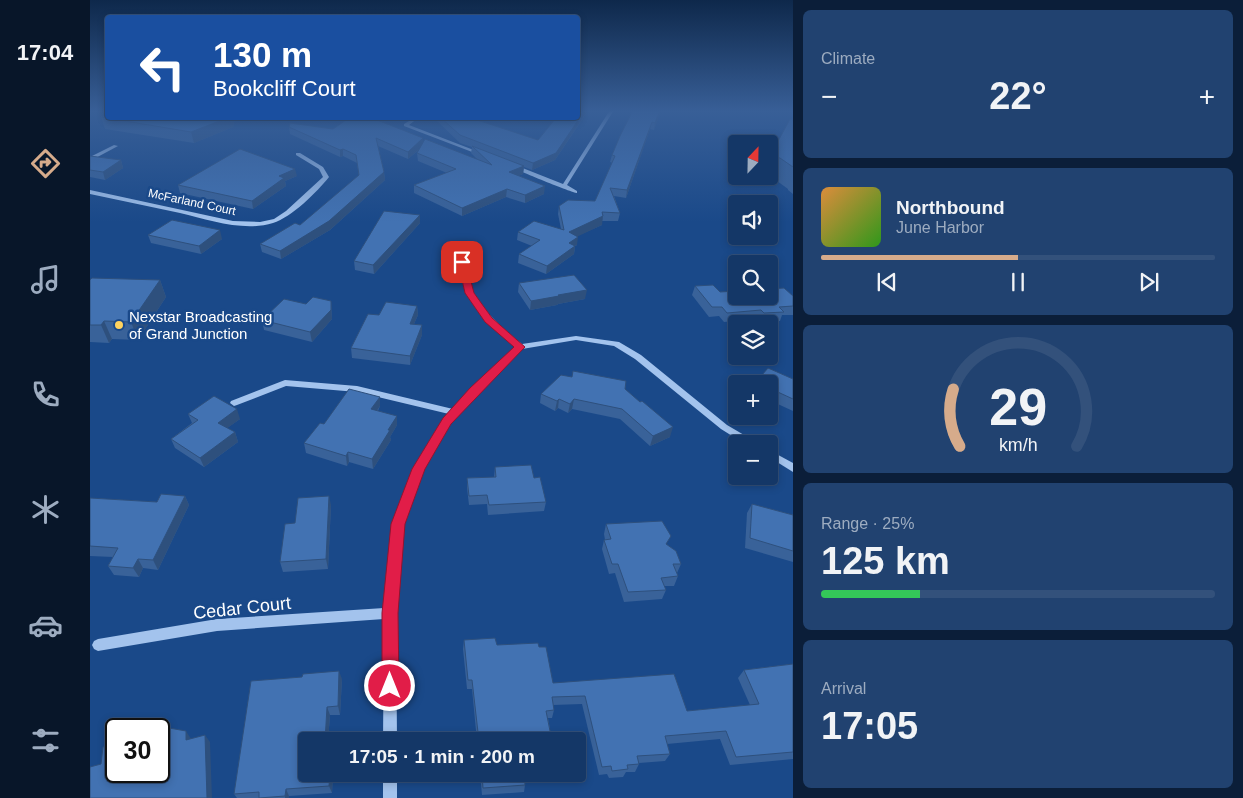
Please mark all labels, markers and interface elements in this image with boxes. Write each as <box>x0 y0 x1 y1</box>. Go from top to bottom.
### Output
icon: left <box>130 35 195 100</box>
text: 130 m <box>213 35 312 74</box>
text: 17:04 <box>17 40 73 65</box>
text: Climate <box>821 50 875 67</box>
text: 22° <box>989 75 1047 117</box>
text: Bookcliff Court <box>213 76 356 101</box>
text: − <box>821 81 837 112</box>
text: + <box>1199 81 1215 112</box>
north arrow <box>728 135 778 185</box>
map controls <box>728 135 778 485</box>
icon: directions <box>28 146 63 181</box>
street label: McFarland Court <box>147 186 238 218</box>
button: sound <box>728 195 778 245</box>
text: Northbound <box>896 197 1005 218</box>
text: June Harbor <box>896 219 984 236</box>
pin <box>441 241 483 283</box>
icon: arrive <box>448 248 476 276</box>
button: search <box>728 255 778 305</box>
icon: music <box>28 262 63 297</box>
icon: previous <box>873 268 901 296</box>
icon: pause <box>1004 268 1032 296</box>
icon: next <box>1135 268 1163 296</box>
place label: Nexstar Broadcasting of Grand Junction <box>129 308 272 342</box>
button: layers <box>728 315 778 365</box>
marker: Nexstar Broadcasting of Grand Junction <box>113 319 125 331</box>
button: + <box>728 375 778 425</box>
icon: phone <box>28 377 63 412</box>
text: 29 <box>989 378 1047 436</box>
button: − <box>728 435 778 485</box>
text: km/h <box>999 435 1037 455</box>
icon: climate <box>28 492 63 527</box>
text: Range · 25% <box>821 515 914 532</box>
text: 125 km <box>821 540 950 582</box>
street label: Cedar Court <box>192 593 292 623</box>
icon: car <box>28 608 63 643</box>
position arrow <box>363 659 415 711</box>
text: Arrival <box>821 680 866 697</box>
text: 17:05 <box>821 705 918 747</box>
speed limit sign: 30 <box>105 718 170 783</box>
icon: filters <box>28 723 63 758</box>
text: 17:05 · 1 min · 200 m <box>349 746 535 767</box>

